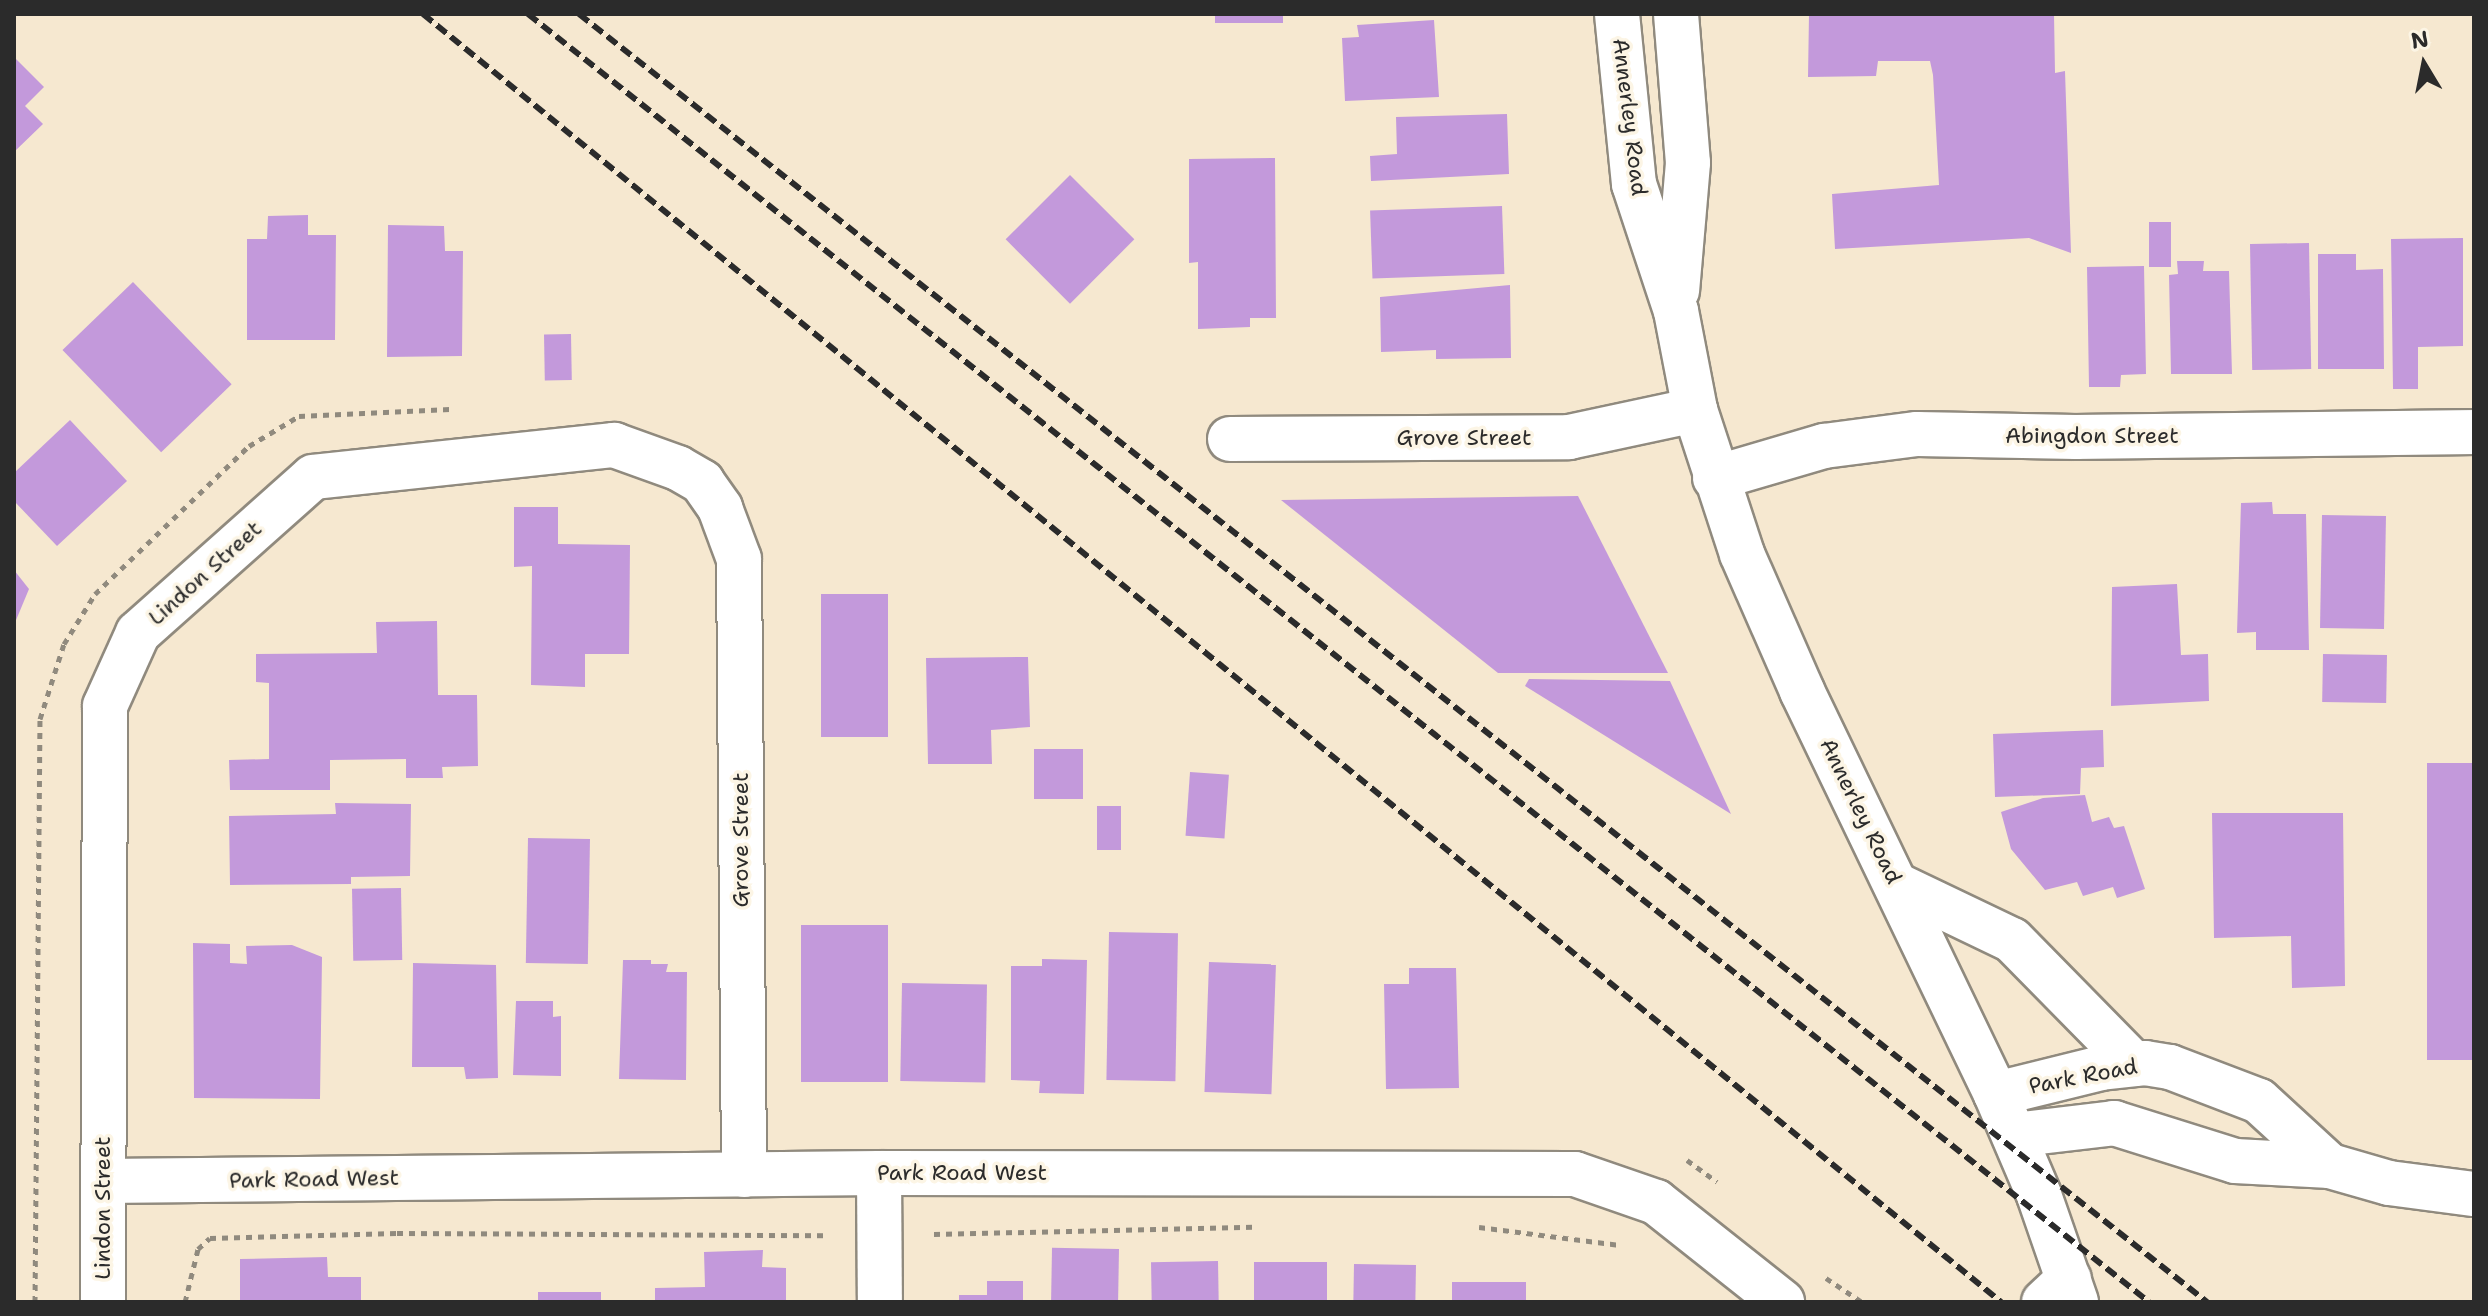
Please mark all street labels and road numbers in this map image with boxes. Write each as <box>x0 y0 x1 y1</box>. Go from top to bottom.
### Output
street label: Annerley Road <box>1607 37 1653 197</box>
street label: Abingdon Street <box>2005 423 2179 449</box>
street label: Grove Street <box>1396 425 1532 451</box>
street label: Lindon Street <box>143 515 267 631</box>
street label: Annerley Road <box>1814 734 1908 888</box>
street label: Grove Street <box>728 772 754 908</box>
street label: Park Road <box>2027 1053 2139 1099</box>
street label: Lindon Street <box>90 1136 116 1280</box>
street label: Park Road West <box>877 1160 1047 1186</box>
street label: Park Road West <box>229 1164 399 1194</box>

